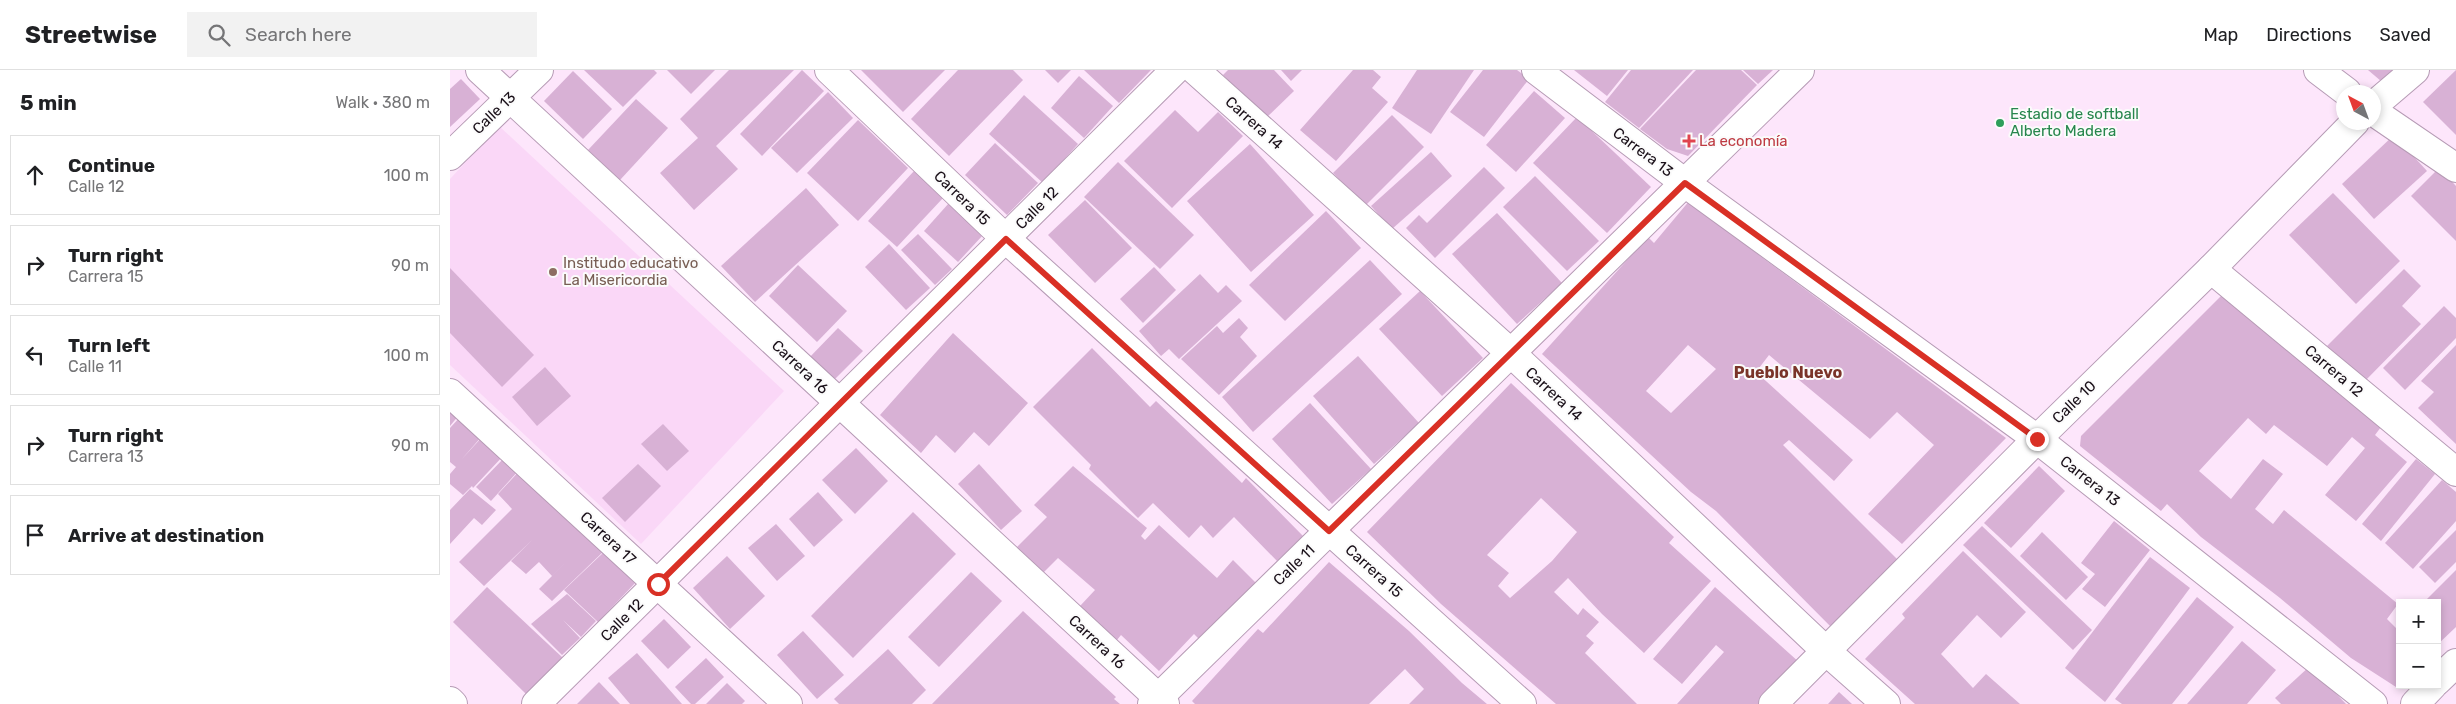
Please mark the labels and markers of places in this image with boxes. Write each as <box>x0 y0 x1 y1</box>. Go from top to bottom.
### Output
place label: Estadio de softball Alberto Madera <box>2010 105 2139 140</box>
marker: Estadio de softball Alberto Madera <box>1994 117 2006 129</box>
place label: La economía <box>1699 132 1788 150</box>
marker: La economía <box>1683 135 1695 147</box>
place label: Institudo educativo La Misericordia <box>563 254 698 289</box>
marker: Institudo educativo La Misericordia <box>547 266 559 278</box>

